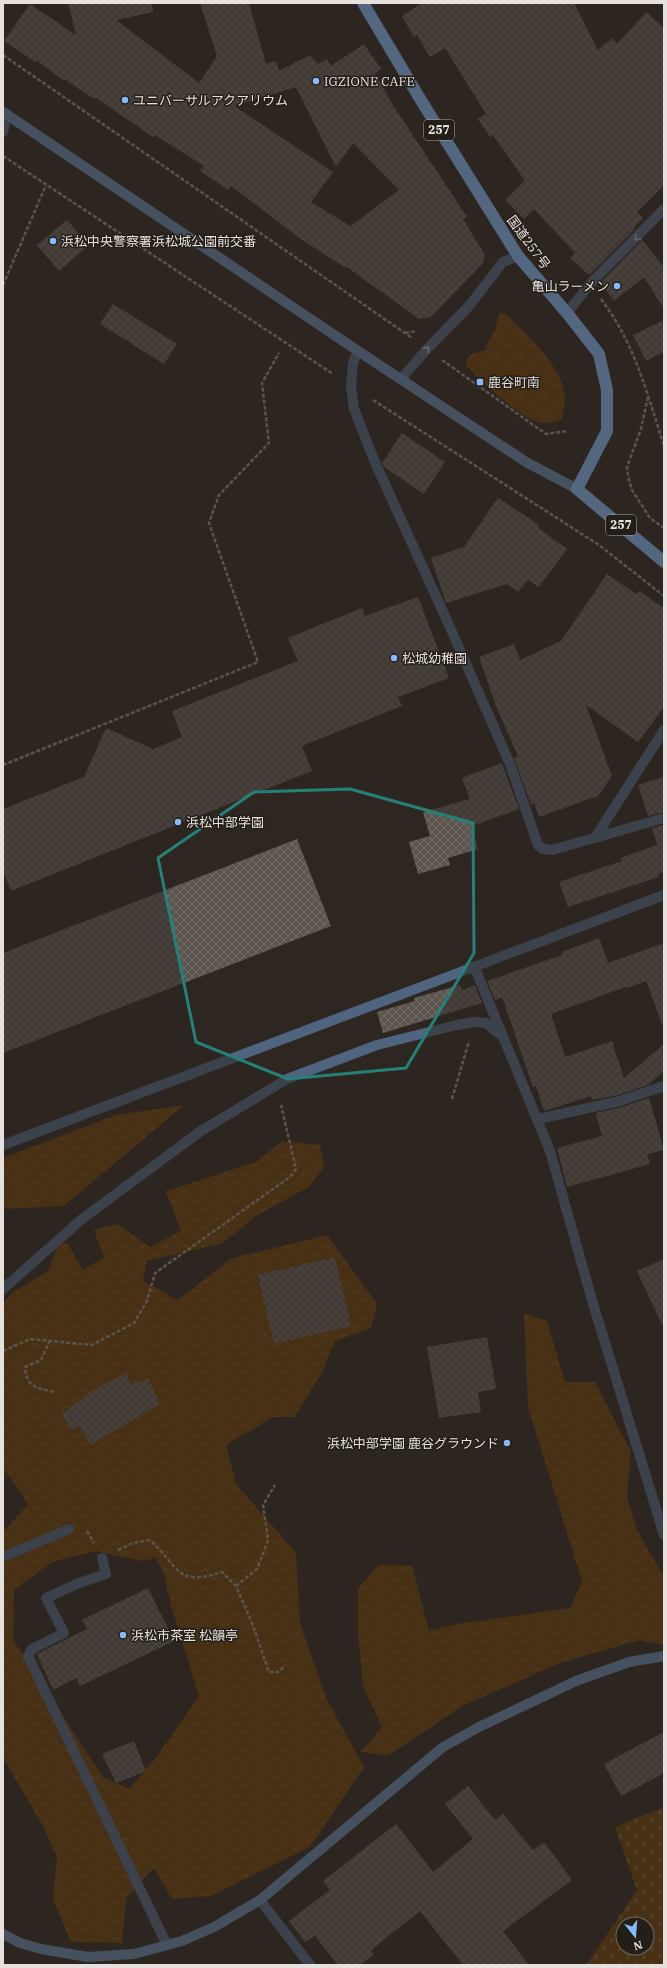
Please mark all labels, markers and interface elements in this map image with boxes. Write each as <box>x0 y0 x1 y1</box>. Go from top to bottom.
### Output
place label: IGZIONE CAFE <box>324 73 415 90</box>
marker: IGZIONE CAFE <box>311 76 321 86</box>
place label: ユニバーサルアクアリウム <box>133 92 288 109</box>
marker: ユニバーサルアクアリウム <box>120 95 130 105</box>
road number: 257 <box>424 120 454 140</box>
street label: 国道257号 <box>503 212 554 273</box>
place label: 浜松中央警察署浜松城公園前交番 <box>61 233 256 250</box>
one-way arrow <box>634 233 642 241</box>
marker: 浜松中央警察署浜松城公園前交番 <box>48 236 58 246</box>
place label: 亀山ラーメン <box>532 278 609 295</box>
marker: 亀山ラーメン <box>612 281 622 291</box>
one-way arrow <box>422 346 430 354</box>
place label: 鹿谷町南 <box>488 374 540 391</box>
marker: 鹿谷町南 <box>475 377 485 387</box>
road number: 257 <box>606 515 636 535</box>
place label: 松城幼稚園 <box>402 650 467 667</box>
marker: 松城幼稚園 <box>389 653 399 663</box>
place label: 浜松中部学園 <box>186 814 264 831</box>
marker: 浜松中部学園 <box>173 817 183 827</box>
place label: 浜松中部学園 鹿谷グラウンド <box>327 1435 499 1452</box>
marker: 浜松中部学園 鹿谷グラウンド <box>502 1438 512 1448</box>
place label: 浜松市茶室 松韻亭 <box>131 1627 238 1644</box>
marker: 浜松市茶室 松韻亭 <box>118 1630 128 1640</box>
north arrow <box>615 1916 655 1956</box>
text: N <box>631 1938 644 1954</box>

